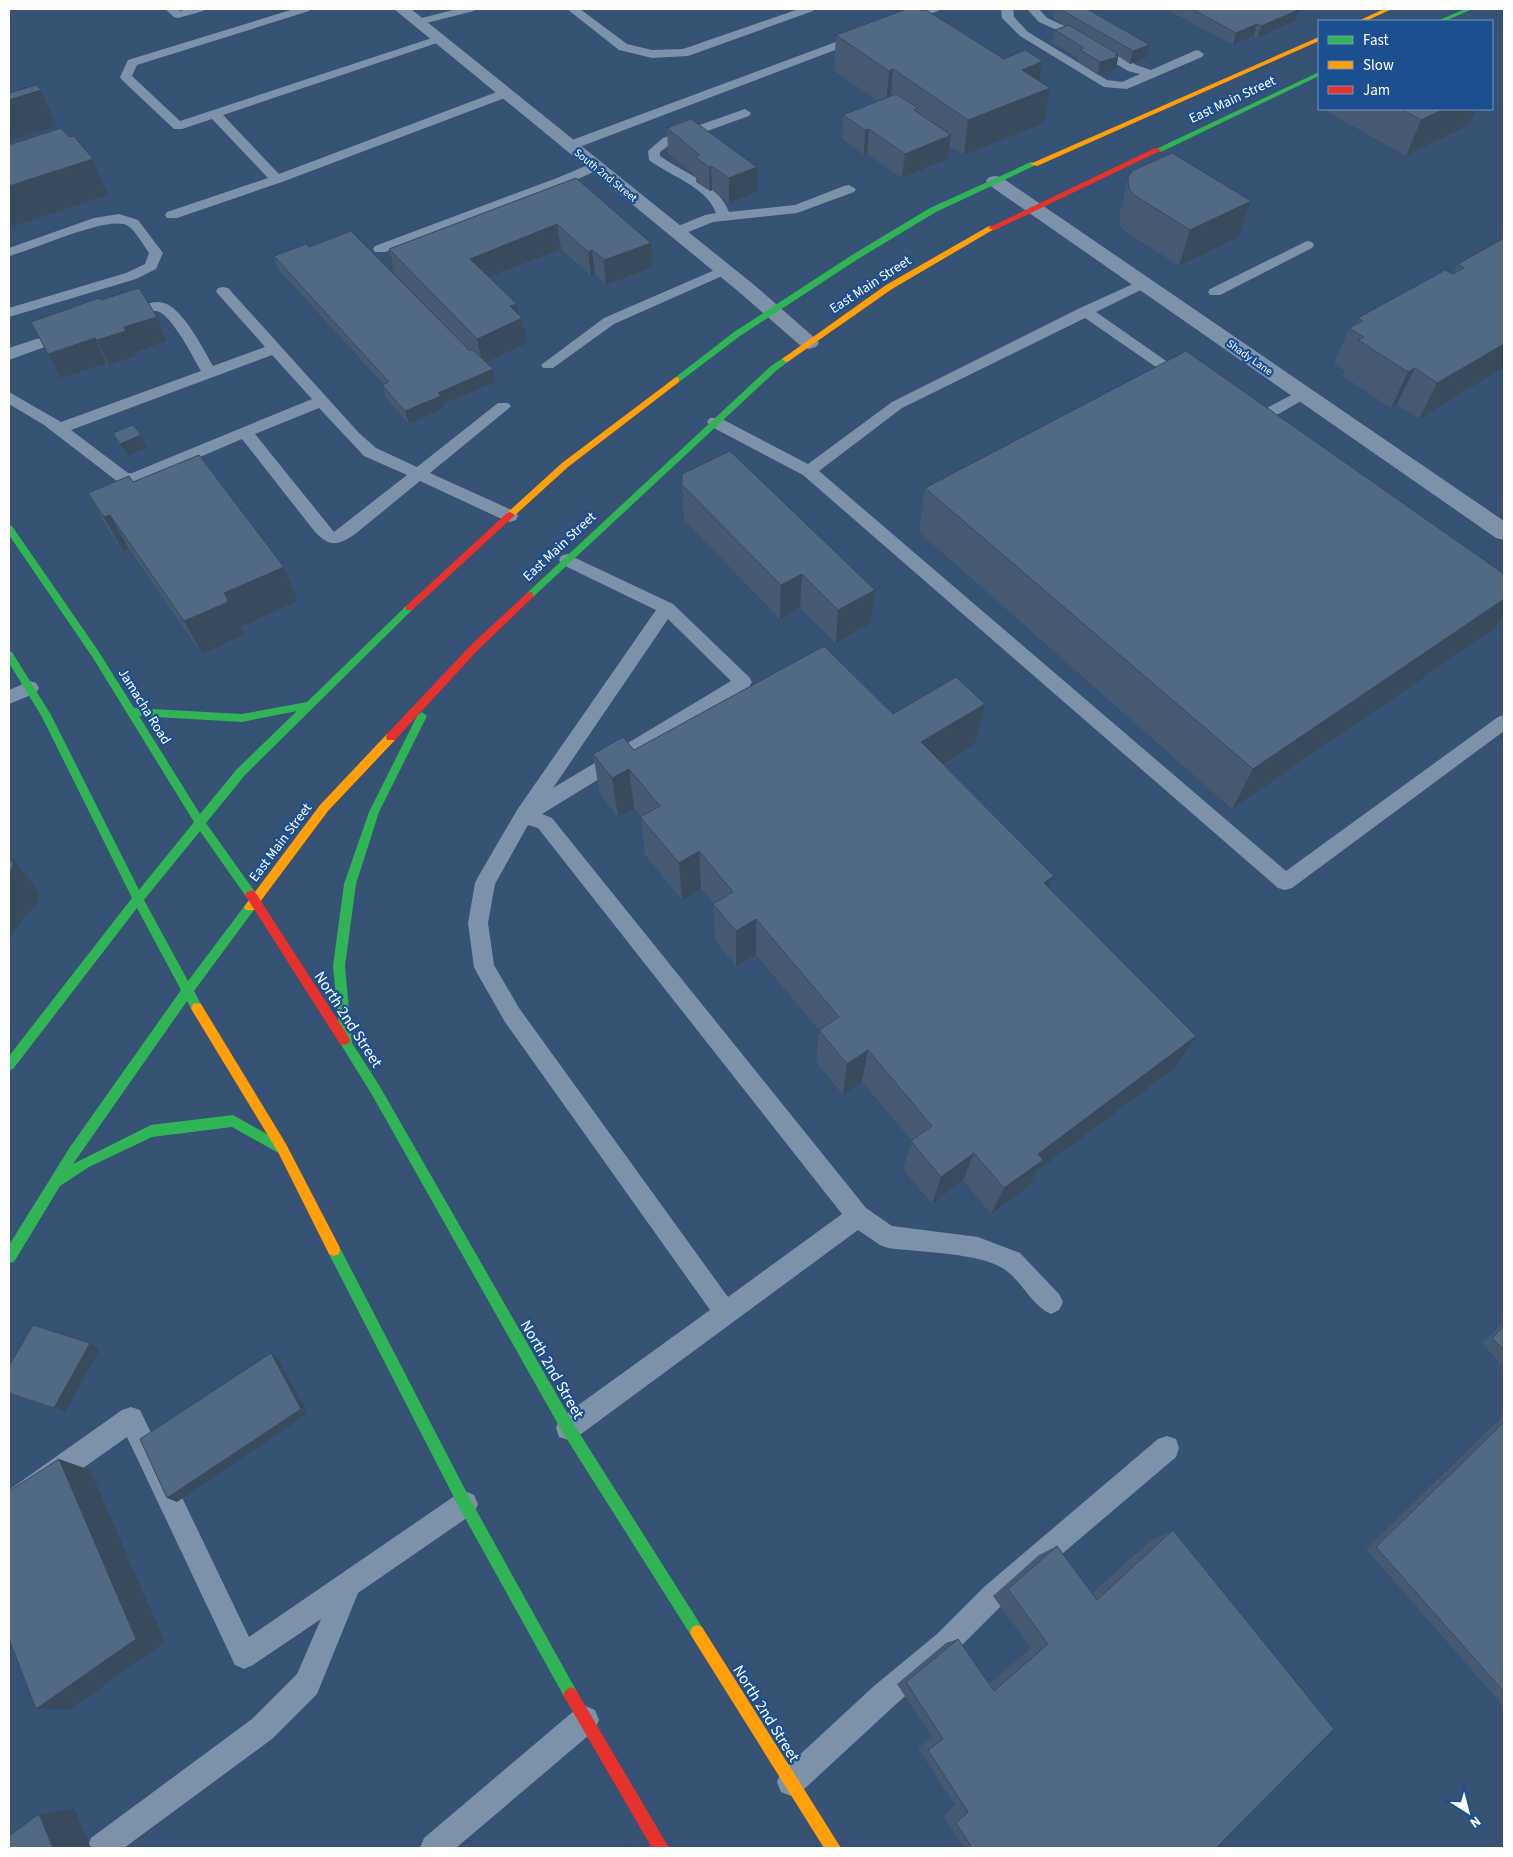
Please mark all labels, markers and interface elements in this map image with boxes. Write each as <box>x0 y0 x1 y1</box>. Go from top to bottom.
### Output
legend <box>1318 20 1493 110</box>
text: Fast <box>1363 30 1389 51</box>
text: Slow <box>1363 55 1394 76</box>
street label: East Main Street <box>1186 71 1279 129</box>
text: Jam <box>1363 80 1390 101</box>
street label: South 2nd Street <box>571 145 641 206</box>
street label: East Main Street <box>826 251 916 319</box>
street label: Shady Lane <box>1224 336 1276 379</box>
street label: East Main Street <box>519 507 601 586</box>
street label: Jamacha Road <box>113 665 176 748</box>
street label: East Main Street <box>245 799 317 886</box>
street label: North 2nd Street <box>309 967 388 1072</box>
street label: North 2nd Street <box>515 1316 590 1423</box>
street label: North 2nd Street <box>727 1661 805 1767</box>
north arrow <box>1443 1787 1493 1837</box>
text: N <box>1465 1811 1485 1833</box>

